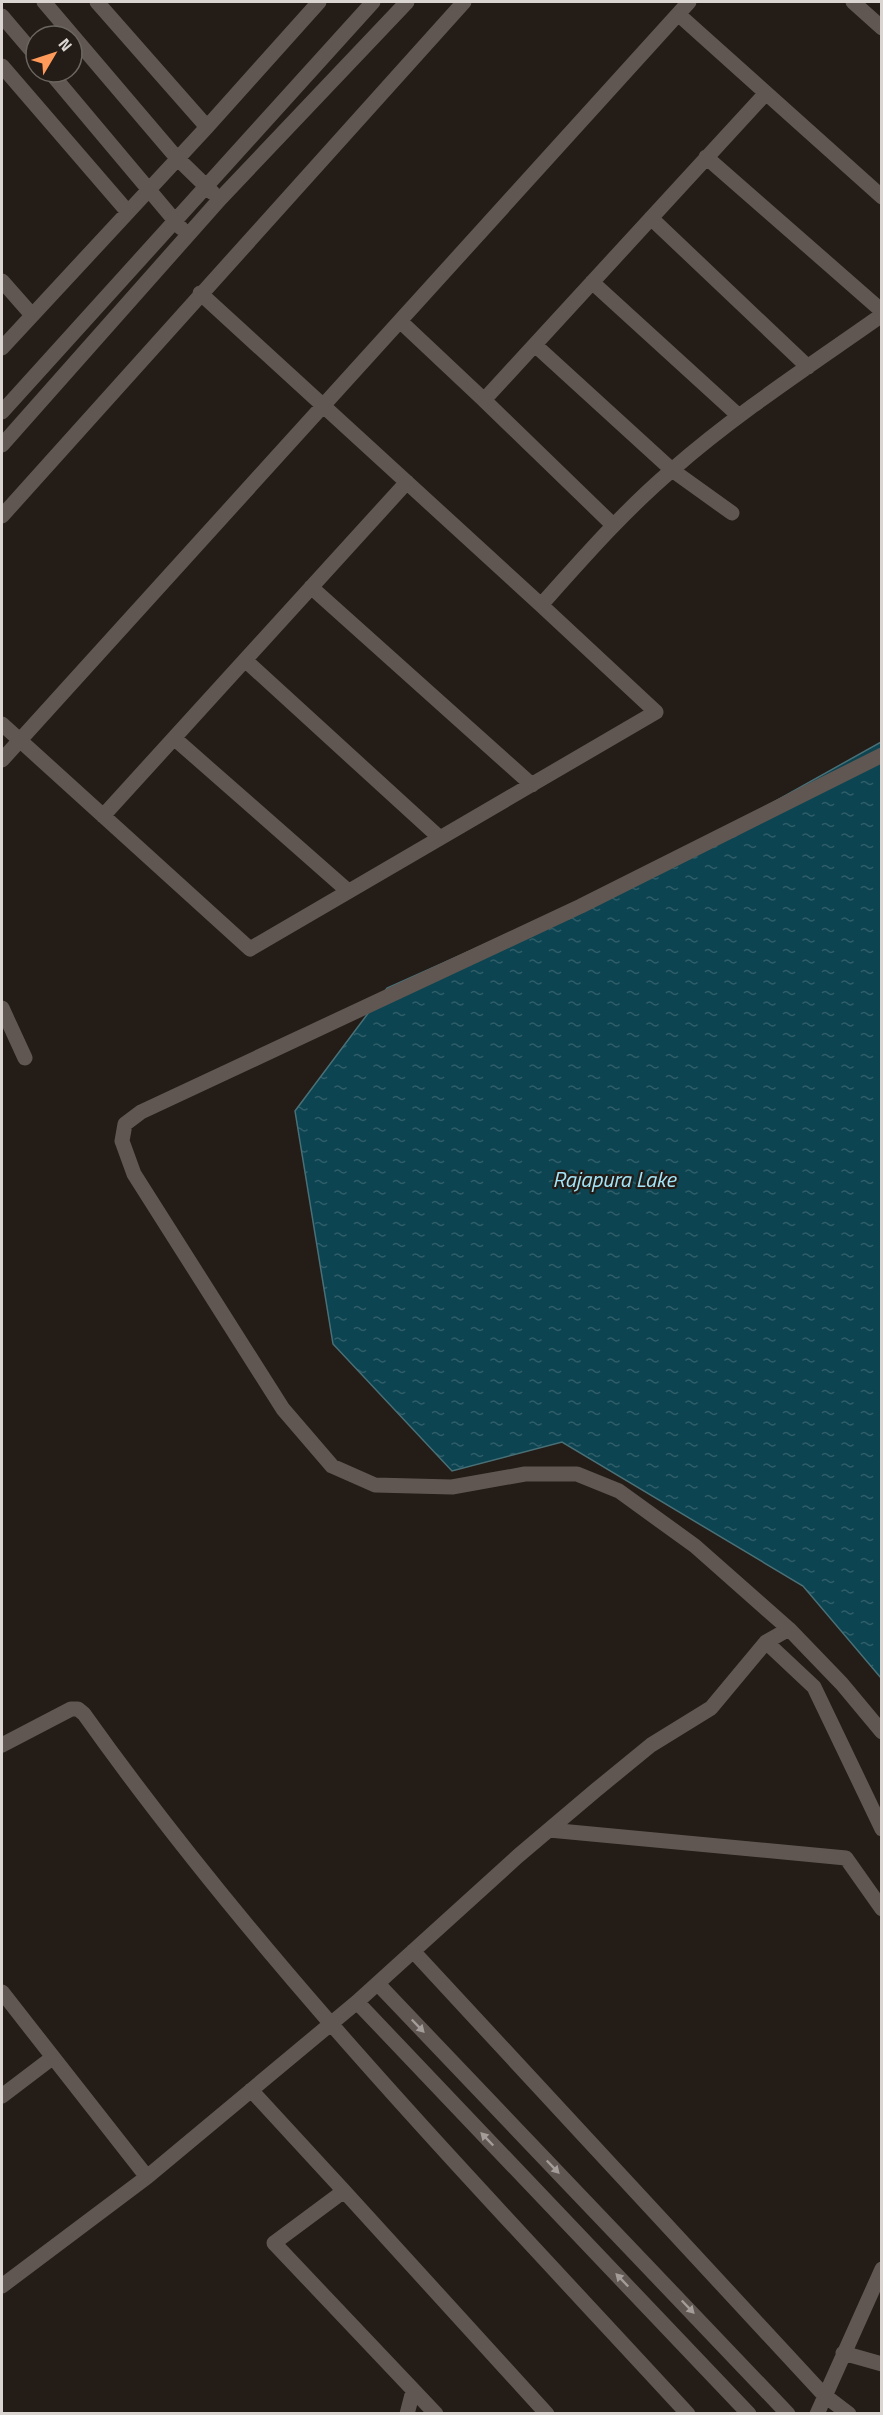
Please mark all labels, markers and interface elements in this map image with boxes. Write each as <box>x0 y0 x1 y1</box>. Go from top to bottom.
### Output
north arrow <box>24 24 84 84</box>
text: N <box>53 33 78 56</box>
water label: Rajapura Lake <box>552 1162 677 1196</box>
one-way arrow <box>411 2018 425 2033</box>
one-way arrow <box>481 2132 495 2146</box>
one-way arrow <box>546 2159 560 2174</box>
one-way arrow <box>616 2273 629 2288</box>
one-way arrow <box>681 2300 695 2315</box>

